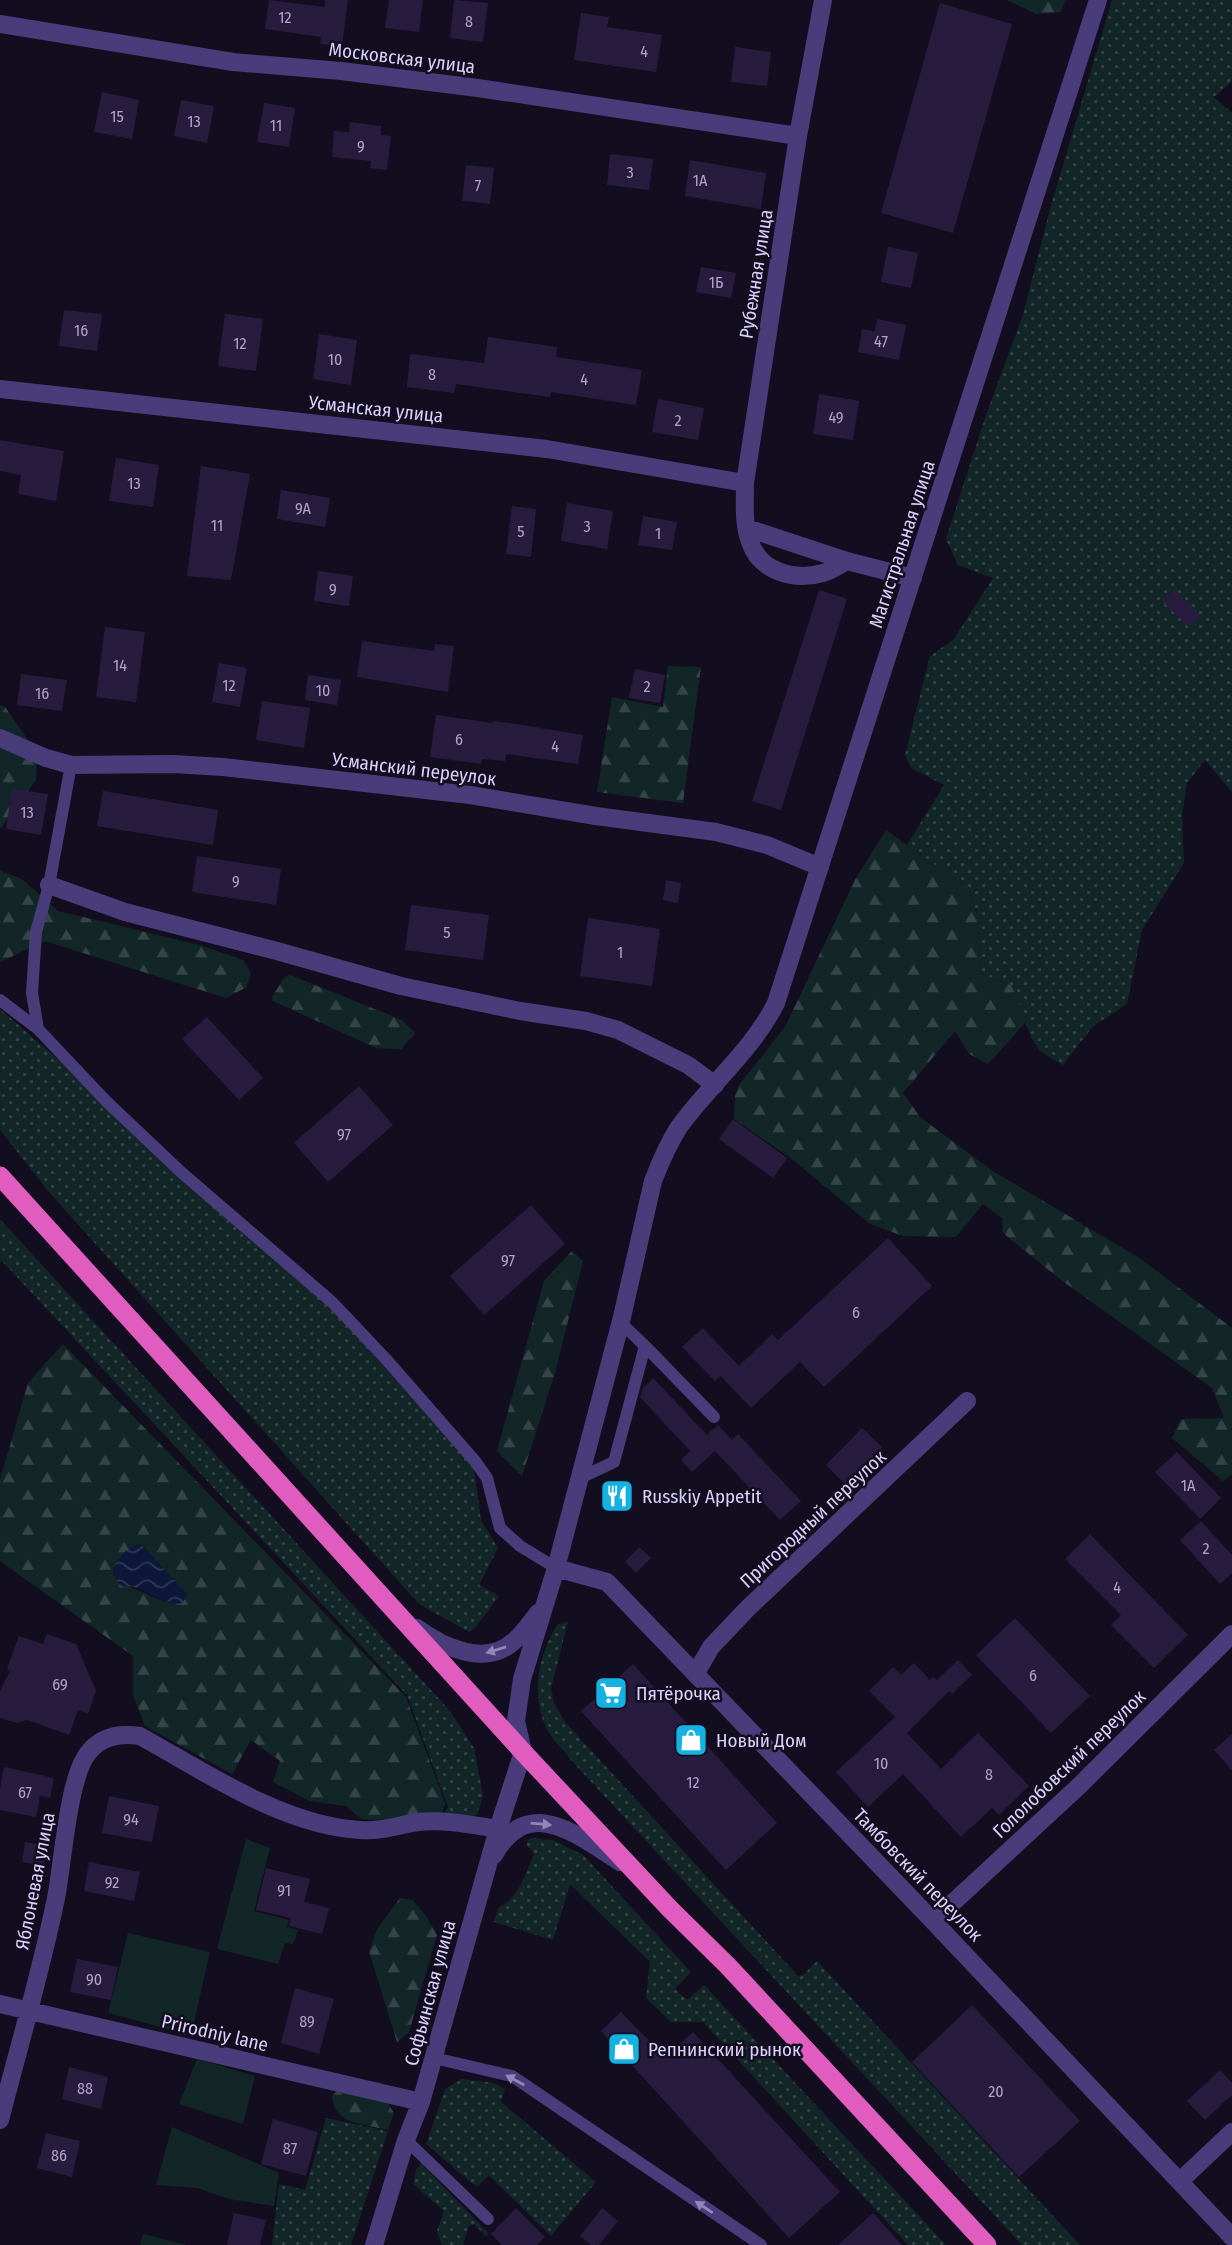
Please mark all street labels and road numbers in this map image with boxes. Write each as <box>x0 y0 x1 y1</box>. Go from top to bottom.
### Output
street label: Московская улица <box>327 38 477 78</box>
street label: Рубежная улица <box>734 208 778 340</box>
street label: Усманская улица <box>307 390 444 428</box>
street label: Магистральная улица <box>864 457 940 631</box>
street label: Усманский переулок <box>330 747 498 790</box>
street label: Пригородный переулок <box>735 1445 891 1593</box>
street label: Гололобовский переулок <box>988 1685 1150 1843</box>
street label: Тамбовский переулок <box>849 1804 987 1946</box>
street label: Яблоневая улица <box>10 1810 60 1952</box>
street label: Софьинская улица <box>399 1918 461 2068</box>
street label: Prirodniy lane <box>159 2010 271 2056</box>

